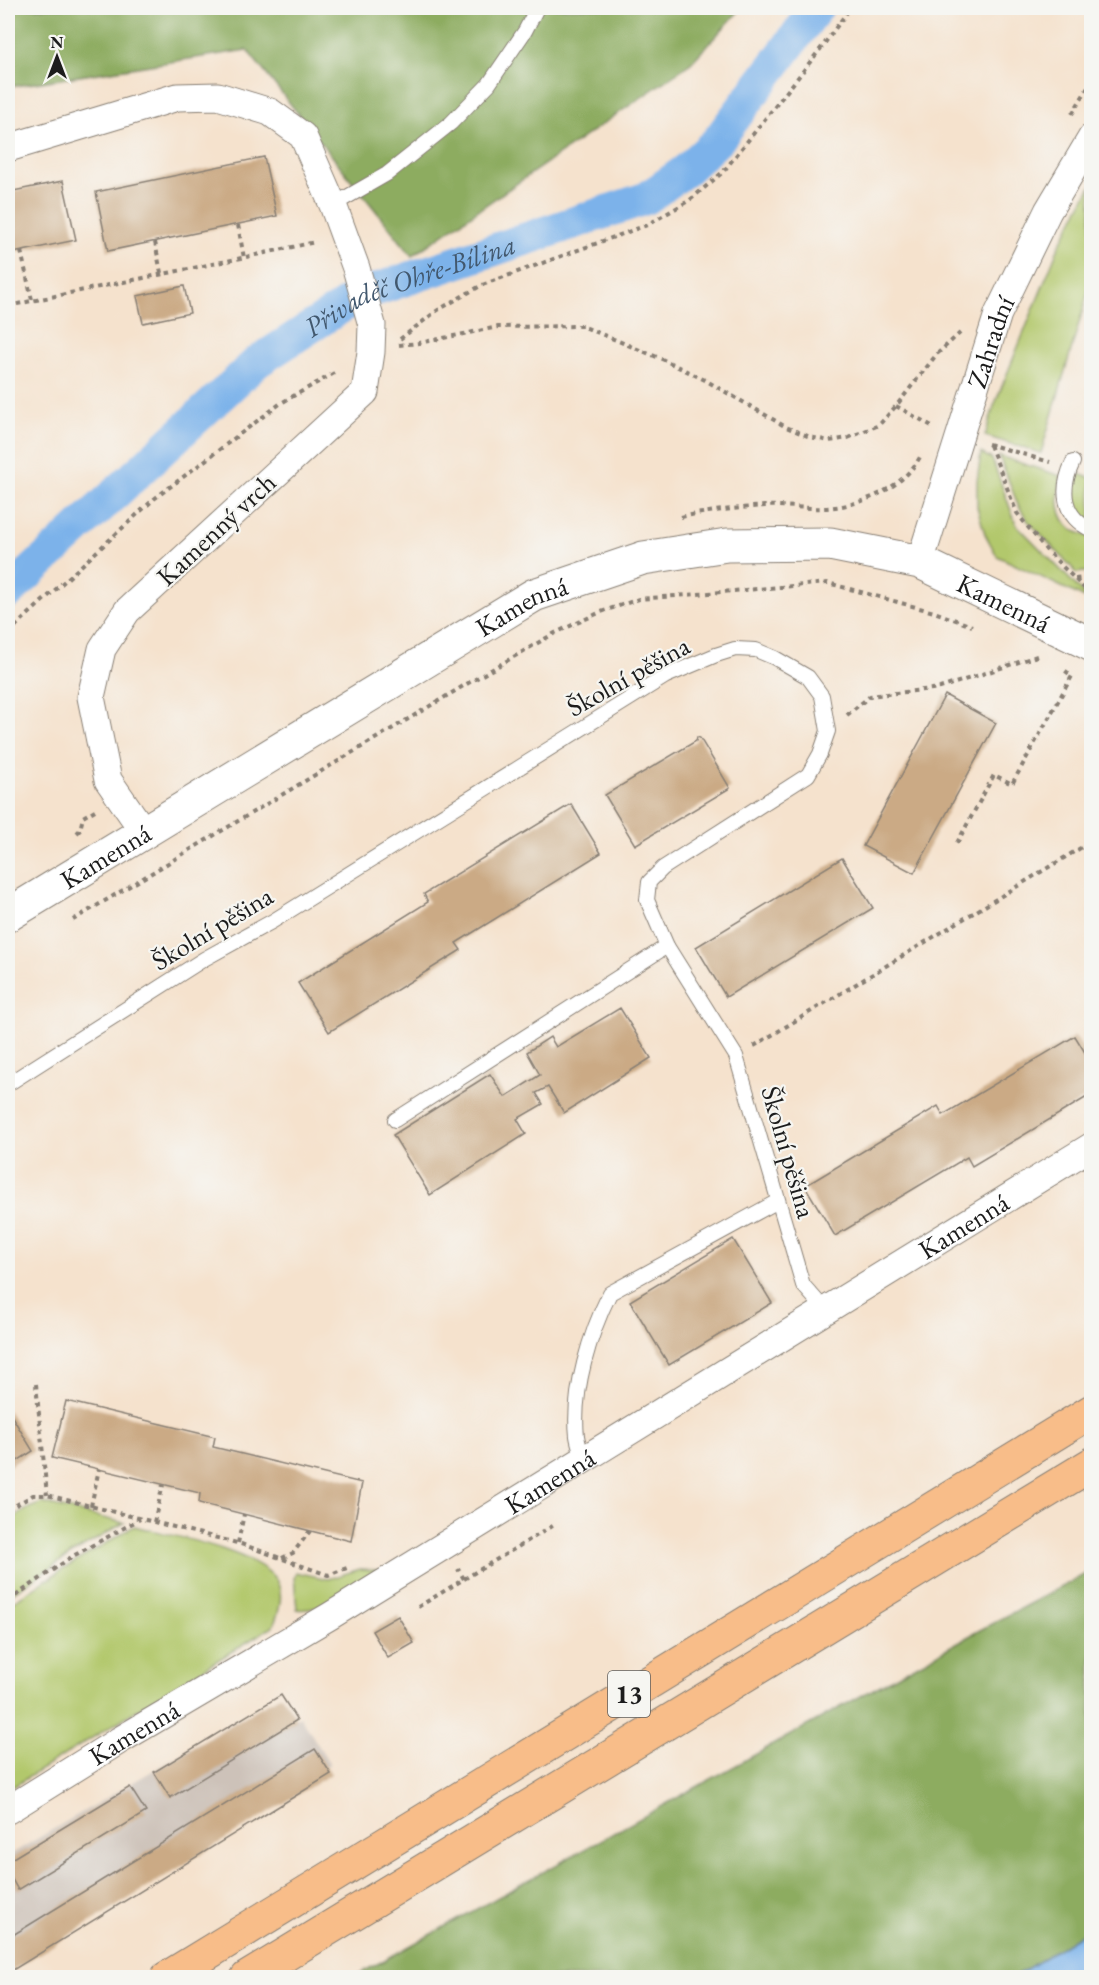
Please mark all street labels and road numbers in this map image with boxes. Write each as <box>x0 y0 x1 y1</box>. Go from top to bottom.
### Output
street label: Zahradní <box>958 289 1022 392</box>
street label: Kamenný vrch <box>149 465 283 593</box>
street label: Kamenná <box>951 565 1057 640</box>
street label: Kamenná <box>469 567 572 644</box>
street label: Školní pěšina <box>560 628 696 724</box>
street label: Kamenná <box>54 815 157 897</box>
street label: Školní pěšina <box>145 878 279 978</box>
street label: Školní pěšina <box>753 1082 825 1222</box>
street label: Kamenná <box>912 1184 1015 1267</box>
street label: Kamenná <box>498 1439 602 1522</box>
road number: 13 <box>608 1671 650 1717</box>
street label: Kamenná <box>82 1691 186 1773</box>

